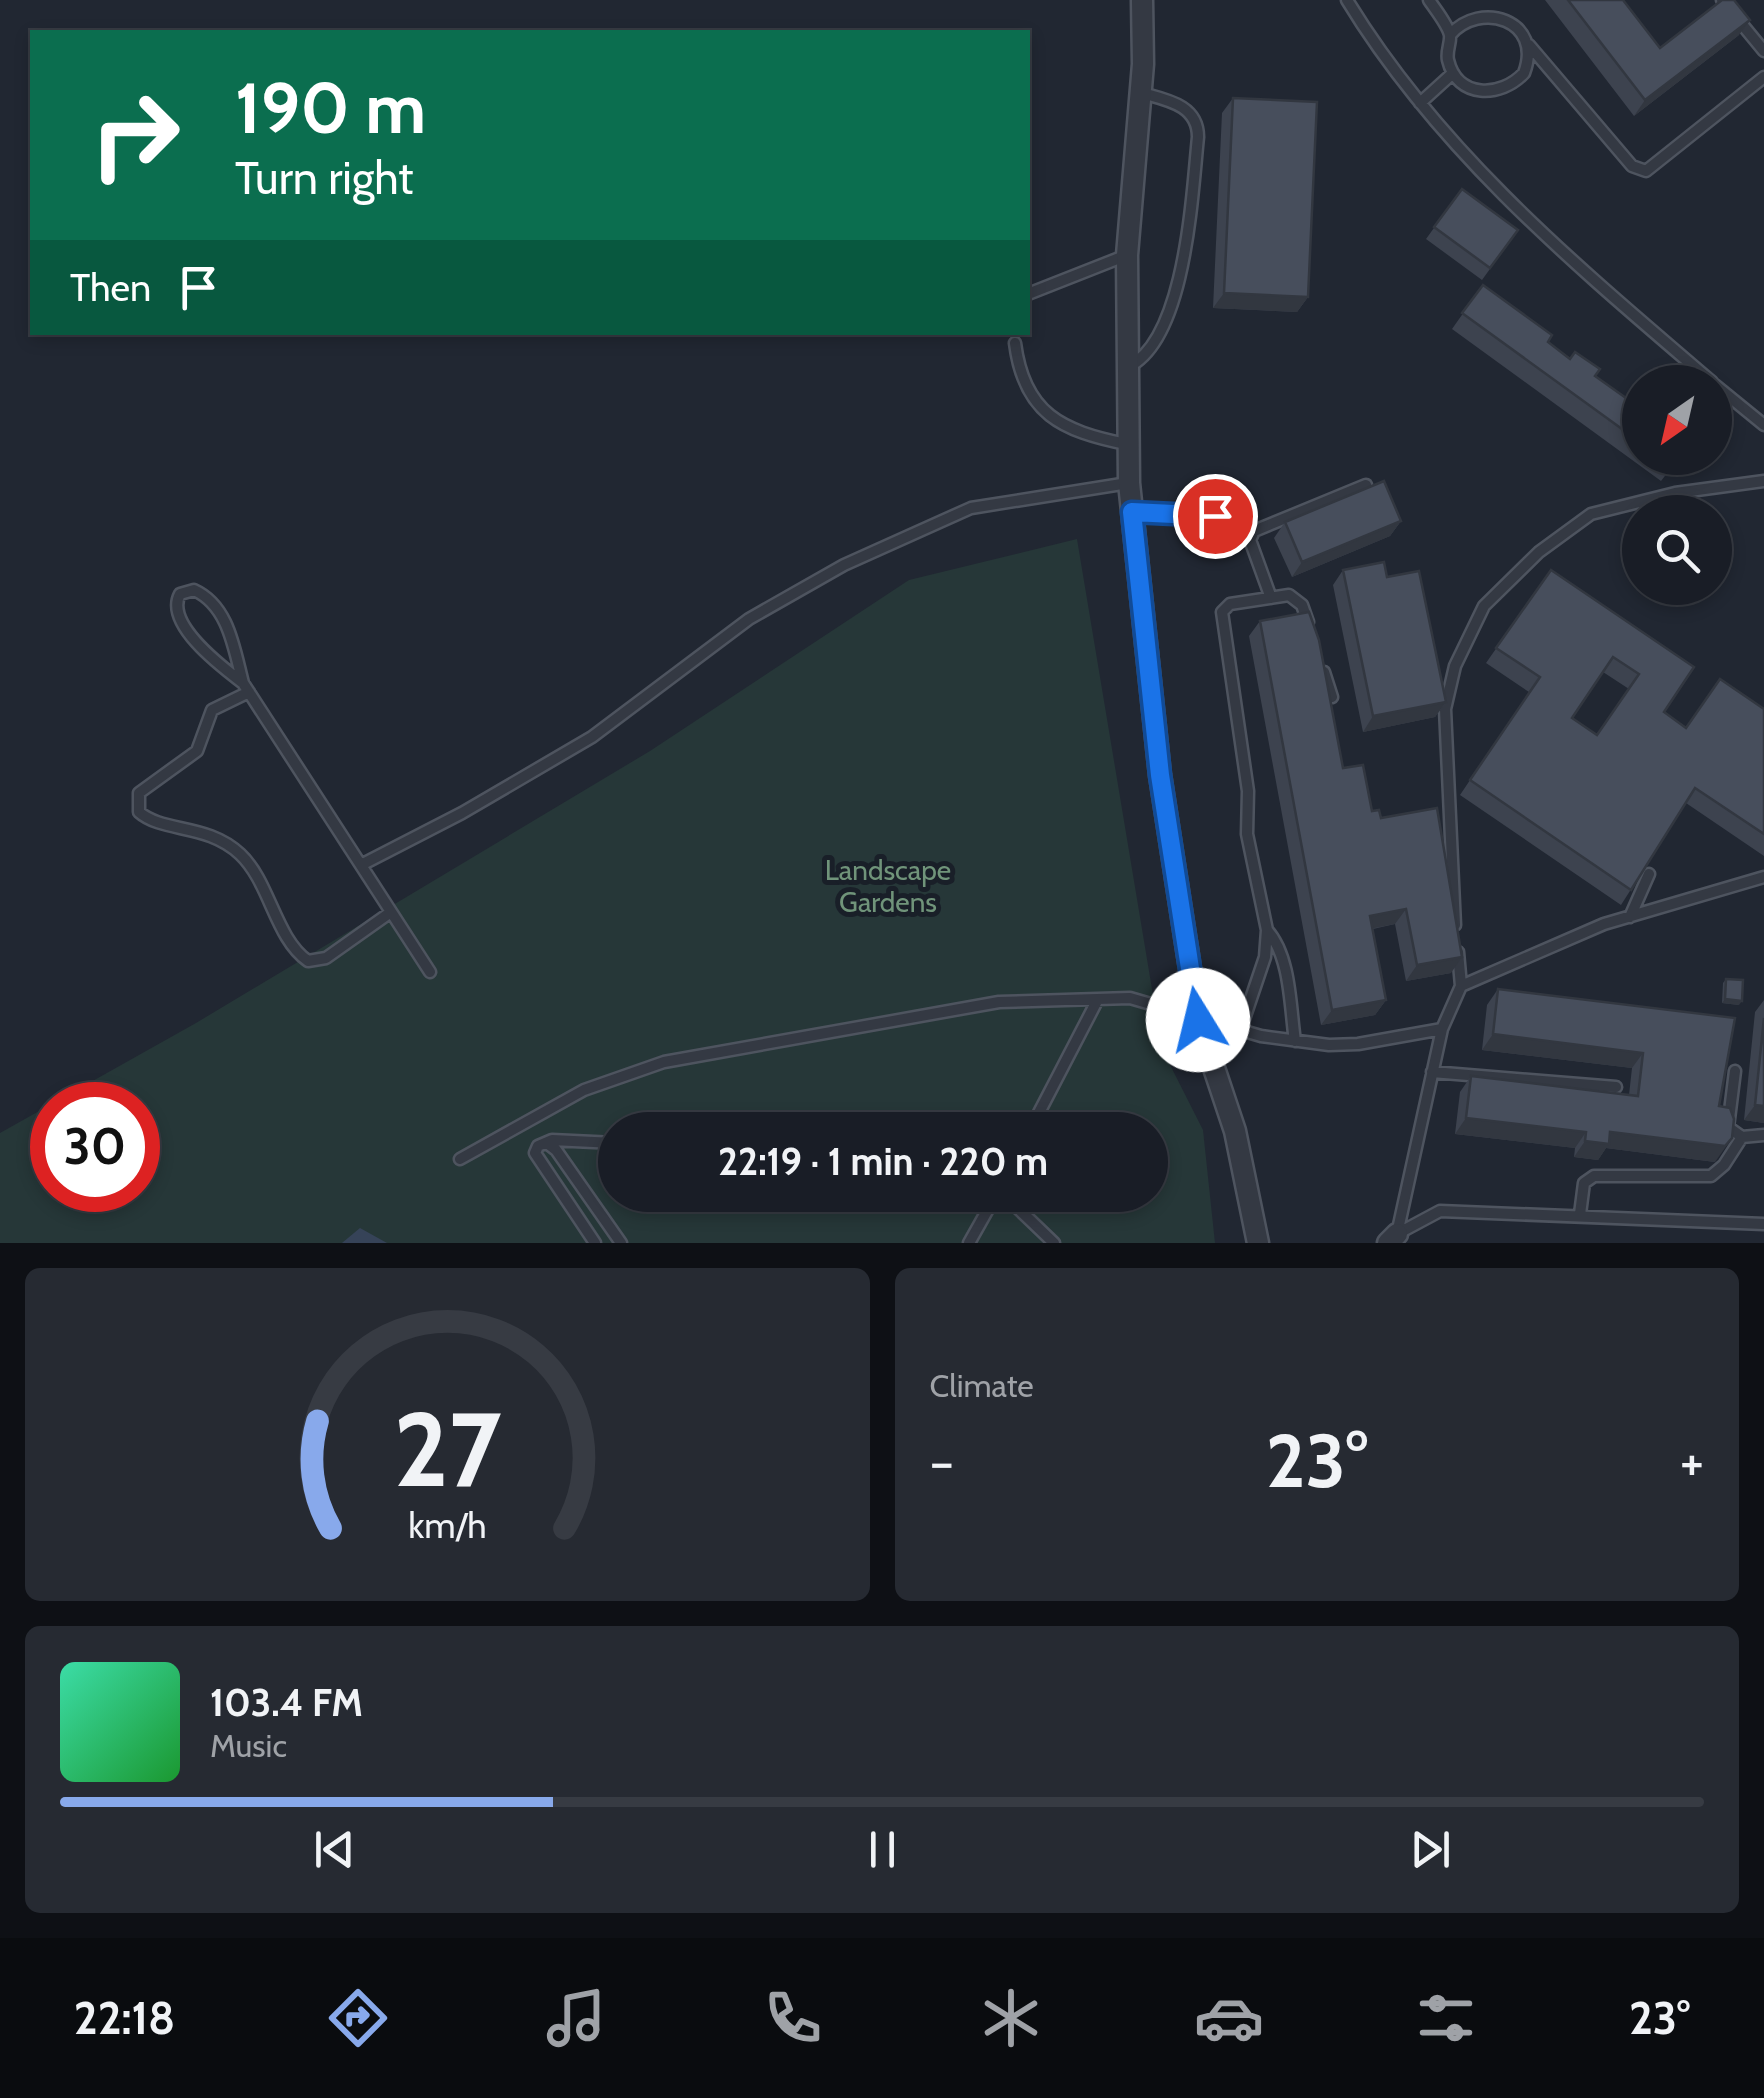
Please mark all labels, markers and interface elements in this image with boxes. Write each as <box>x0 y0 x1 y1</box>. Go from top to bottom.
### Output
text: 190 m <box>235 65 426 151</box>
icon: right <box>70 70 200 200</box>
text: Turn right <box>235 151 414 205</box>
icon: arrive <box>171 260 226 315</box>
text: Then <box>70 264 151 311</box>
north arrow <box>1622 365 1732 475</box>
map controls <box>1622 365 1732 605</box>
pin <box>1173 474 1258 559</box>
icon: arrive <box>1188 489 1243 544</box>
button: search <box>1622 495 1732 605</box>
park label: Landscape Gardens <box>825 853 951 919</box>
position arrow <box>1146 968 1250 1072</box>
speed limit sign: 30 <box>30 1082 160 1212</box>
text: 22:19 · 1 min · 220 m <box>718 1138 1048 1185</box>
text: Climate <box>930 1366 1034 1405</box>
text: 27 <box>393 1386 501 1512</box>
text: 23° <box>1266 1415 1368 1506</box>
text: − <box>930 1428 954 1495</box>
text: + <box>1680 1428 1704 1495</box>
text: km/h <box>408 1504 486 1547</box>
text: 103.4 FM <box>210 1679 363 1726</box>
text: Music <box>210 1726 287 1765</box>
icon: previous <box>307 1822 362 1877</box>
icon: pause <box>855 1822 910 1877</box>
icon: next <box>1403 1822 1458 1877</box>
icon: directions <box>323 1983 393 2053</box>
icon: music <box>541 1983 611 2053</box>
icon: phone <box>758 1983 828 2053</box>
icon: climate <box>976 1983 1046 2053</box>
icon: car <box>1194 1983 1264 2053</box>
icon: filters <box>1411 1983 1481 2053</box>
text: 22:18 <box>74 1991 175 2045</box>
text: 23° <box>1629 1991 1690 2045</box>

